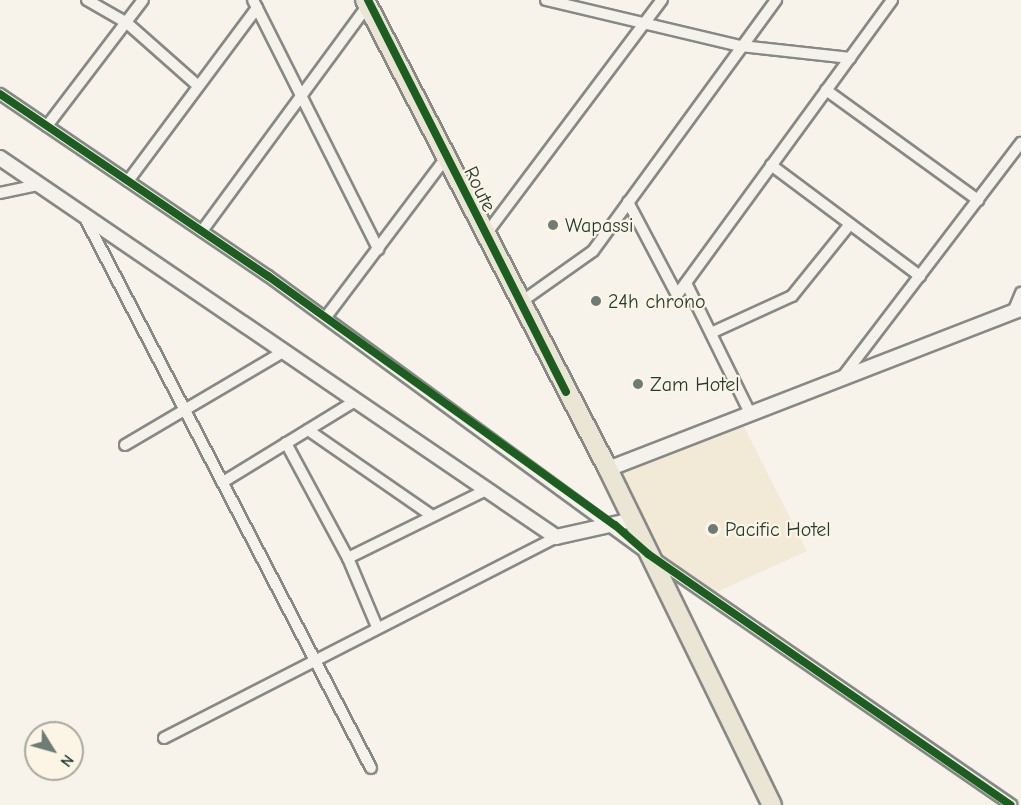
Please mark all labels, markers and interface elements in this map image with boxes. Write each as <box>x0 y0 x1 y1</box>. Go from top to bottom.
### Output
street label: Route <box>459 162 501 216</box>
place label: Wapassi <box>565 213 633 237</box>
marker: Wapassi <box>546 218 560 232</box>
place label: 24h chrono <box>608 289 706 313</box>
marker: 24h chrono <box>589 294 603 308</box>
place label: Zam Hotel <box>650 372 740 396</box>
marker: Zam Hotel <box>631 377 645 391</box>
place label: Pacific Hotel <box>725 517 831 541</box>
marker: Pacific Hotel <box>706 522 720 536</box>
north arrow <box>24 721 84 781</box>
text: N <box>56 751 77 770</box>

